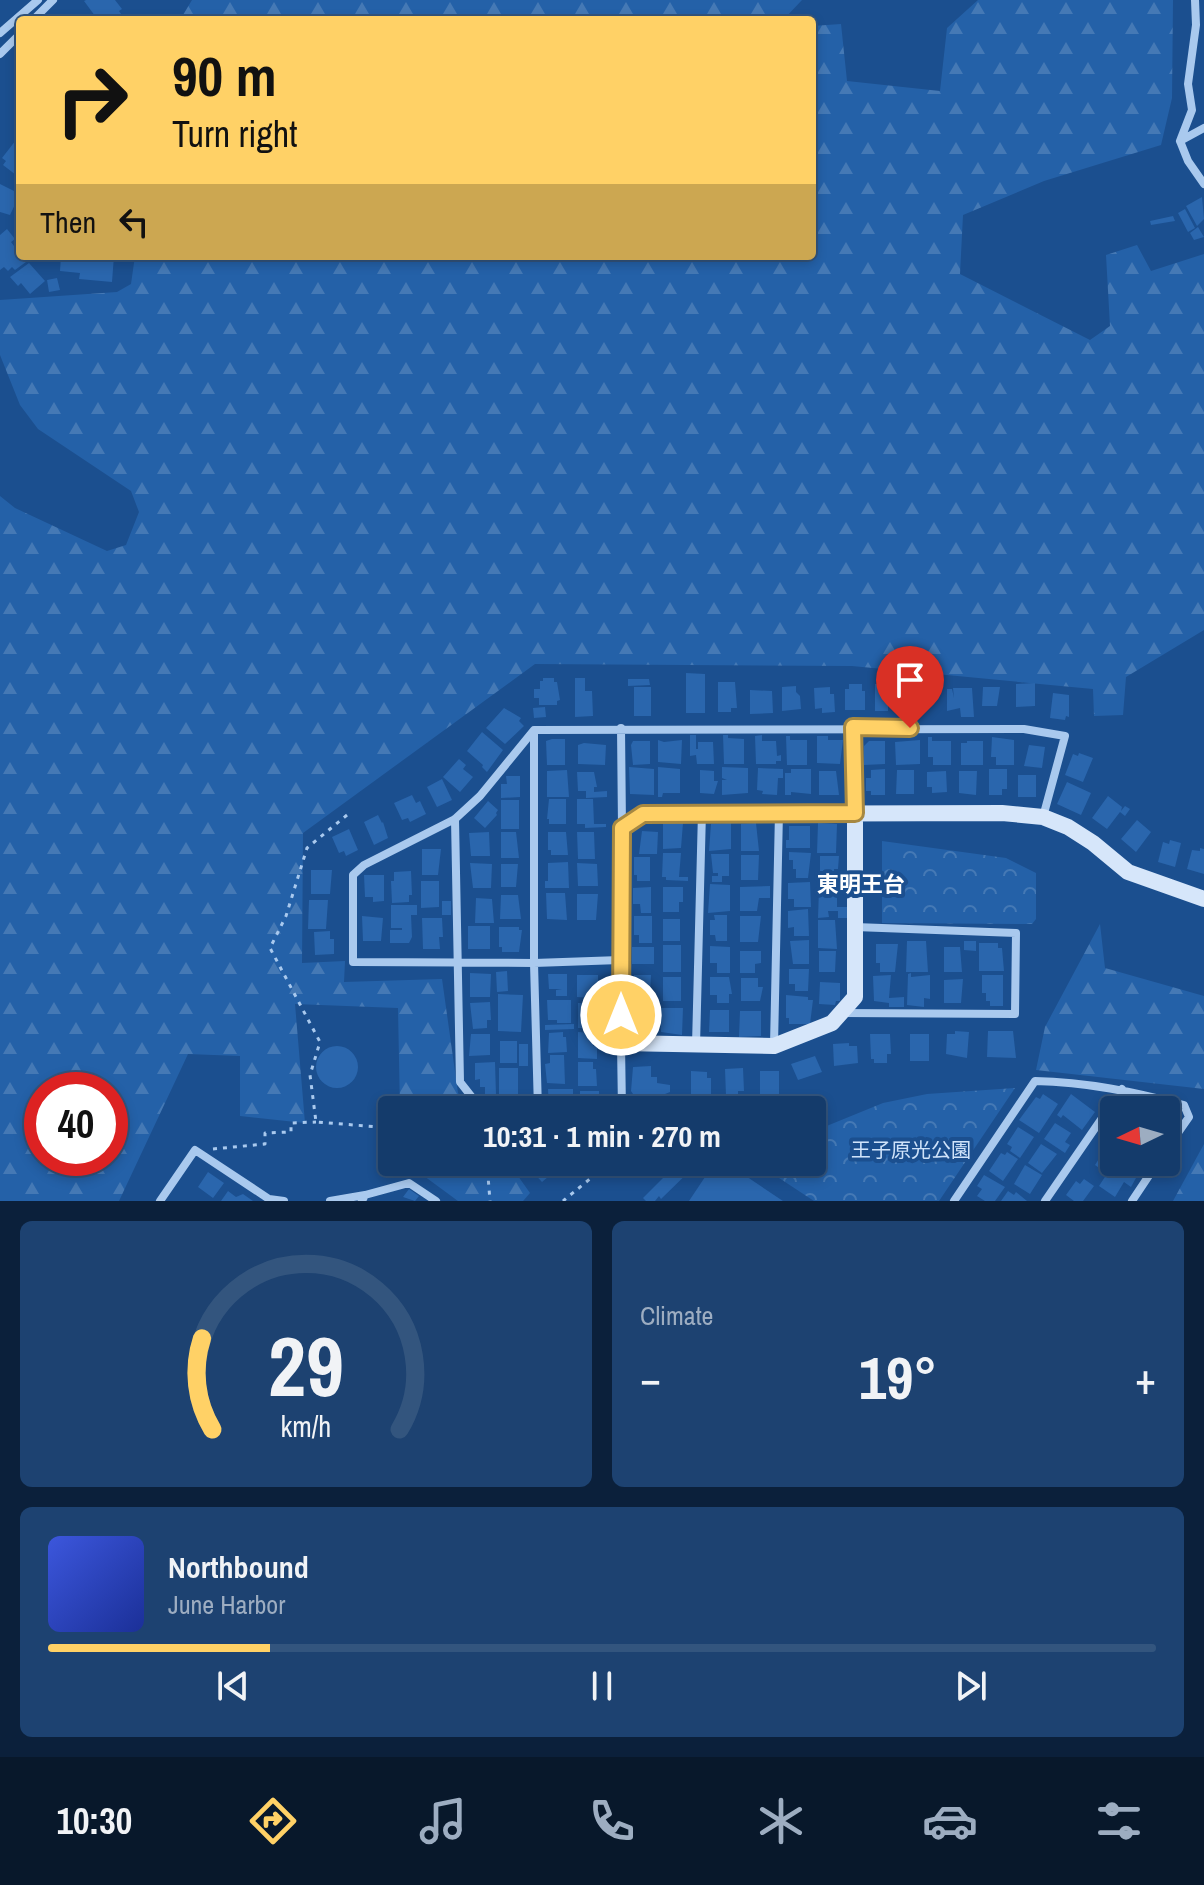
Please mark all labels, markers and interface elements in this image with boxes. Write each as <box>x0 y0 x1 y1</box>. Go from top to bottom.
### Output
text: 90 m <box>172 38 277 113</box>
icon: right <box>40 48 144 152</box>
text: Turn right <box>172 110 297 158</box>
icon: left <box>112 200 156 244</box>
text: Then <box>40 202 96 242</box>
pin <box>876 646 944 728</box>
icon: arrive <box>888 658 932 702</box>
district label: 東明王台 <box>817 869 905 899</box>
position arrow <box>579 973 663 1057</box>
speed limit sign: 40 <box>24 1072 128 1176</box>
north arrow <box>1100 1096 1180 1176</box>
map controls <box>1100 1096 1180 1176</box>
text: 10:31 · 1 min · 270 m <box>483 1116 721 1156</box>
park label: 王子原光公園 <box>851 1136 971 1163</box>
text: Climate <box>640 1298 713 1333</box>
text: 29 <box>268 1310 344 1422</box>
text: 19° <box>859 1337 937 1418</box>
text: − <box>640 1348 661 1408</box>
text: + <box>1135 1348 1156 1408</box>
text: km/h <box>281 1407 331 1446</box>
text: Northbound <box>168 1547 309 1587</box>
text: June Harbor <box>168 1587 285 1622</box>
icon: previous <box>211 1664 255 1708</box>
icon: pause <box>580 1664 624 1708</box>
icon: next <box>949 1664 993 1708</box>
icon: directions <box>245 1793 301 1849</box>
icon: music <box>415 1793 471 1849</box>
icon: phone <box>584 1793 640 1849</box>
icon: climate <box>753 1793 809 1849</box>
icon: car <box>922 1793 978 1849</box>
icon: filters <box>1091 1793 1147 1849</box>
text: 10:30 <box>57 1797 132 1845</box>

